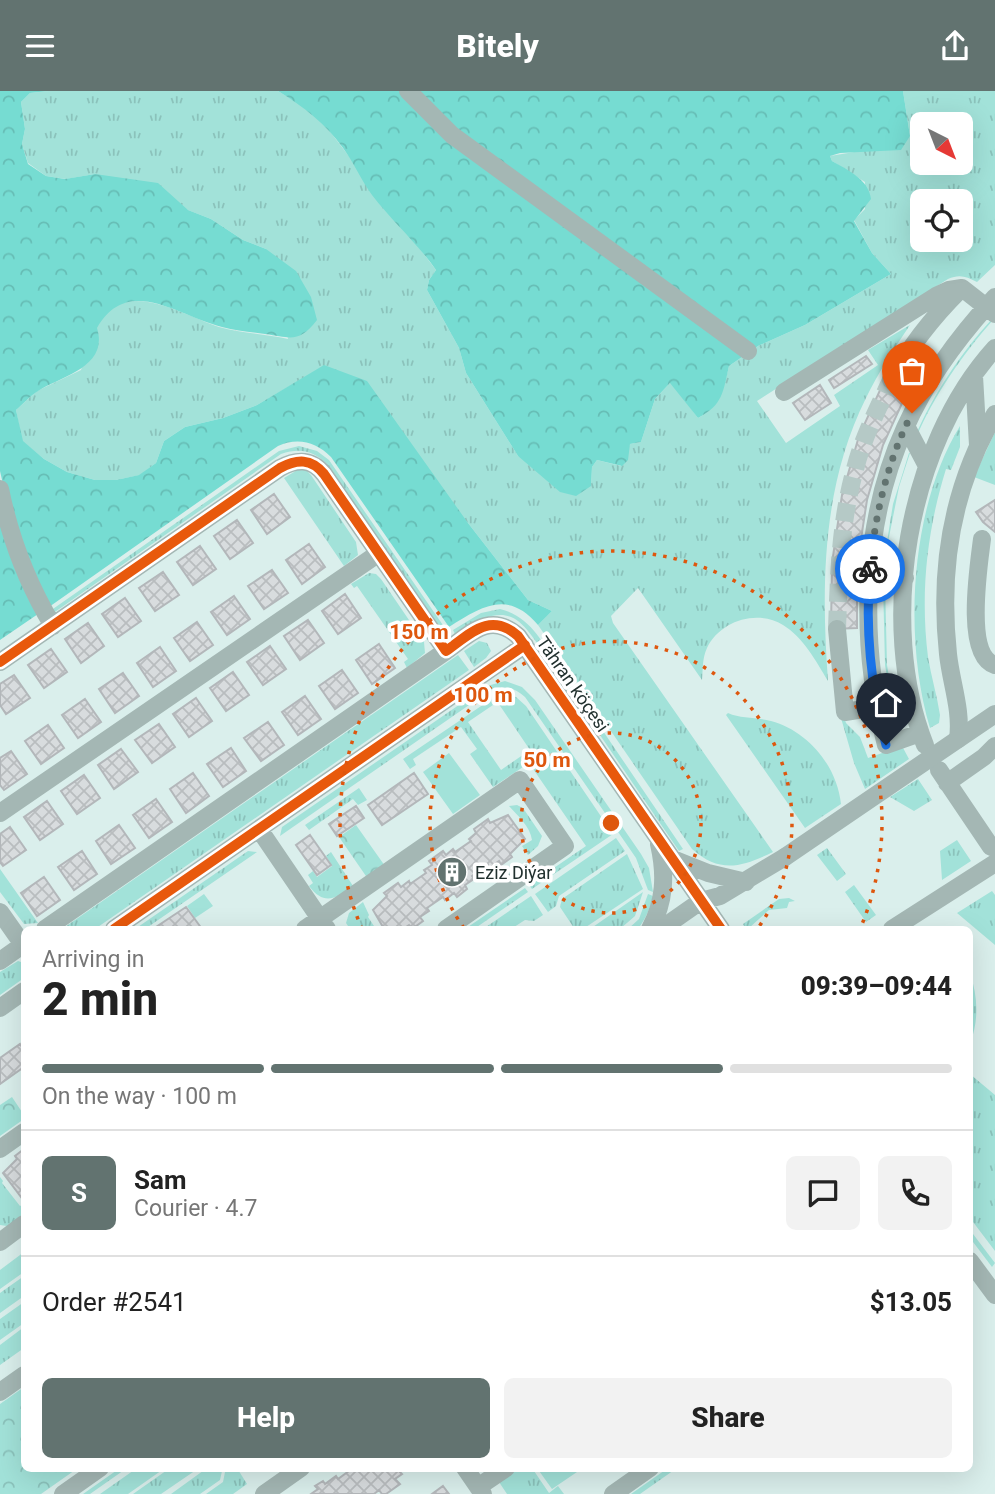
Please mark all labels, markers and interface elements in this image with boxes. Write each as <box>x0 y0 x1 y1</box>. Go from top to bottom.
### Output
icon: menu <box>21 27 59 65</box>
text: Bitely <box>456 27 539 65</box>
icon: share <box>936 27 974 65</box>
north arrow <box>910 112 973 175</box>
map controls <box>910 112 973 252</box>
button: locate <box>910 189 973 252</box>
pin <box>882 341 942 413</box>
icon: bag <box>893 352 931 390</box>
courier <box>835 534 905 604</box>
icon: bike <box>851 550 889 588</box>
text: 150 m <box>389 620 449 644</box>
street label: Tähran köçesi <box>532 632 614 736</box>
pin <box>856 673 916 745</box>
text: 100 m <box>453 683 513 707</box>
icon: home <box>867 684 905 722</box>
text: 50 m <box>523 748 571 772</box>
centre of rings <box>599 811 623 835</box>
building icon: Eziz Diýar <box>435 855 469 889</box>
place label: Eziz Diýar <box>475 862 552 883</box>
text: Arriving in <box>42 946 145 973</box>
text: 09:39–09:44 <box>801 971 952 1001</box>
text: 2 min <box>42 972 158 1026</box>
text: On the way · 100 m <box>42 1083 237 1110</box>
button: chat <box>786 1156 860 1230</box>
button: phone <box>878 1156 952 1230</box>
text: Sam <box>134 1165 186 1195</box>
text: S <box>71 1178 87 1208</box>
text: Courier · 4.7 <box>134 1195 257 1222</box>
text: Order #2541 <box>42 1287 187 1317</box>
text: $13.05 <box>870 1287 952 1317</box>
button: Help <box>42 1378 490 1458</box>
button: Share <box>504 1378 952 1458</box>

